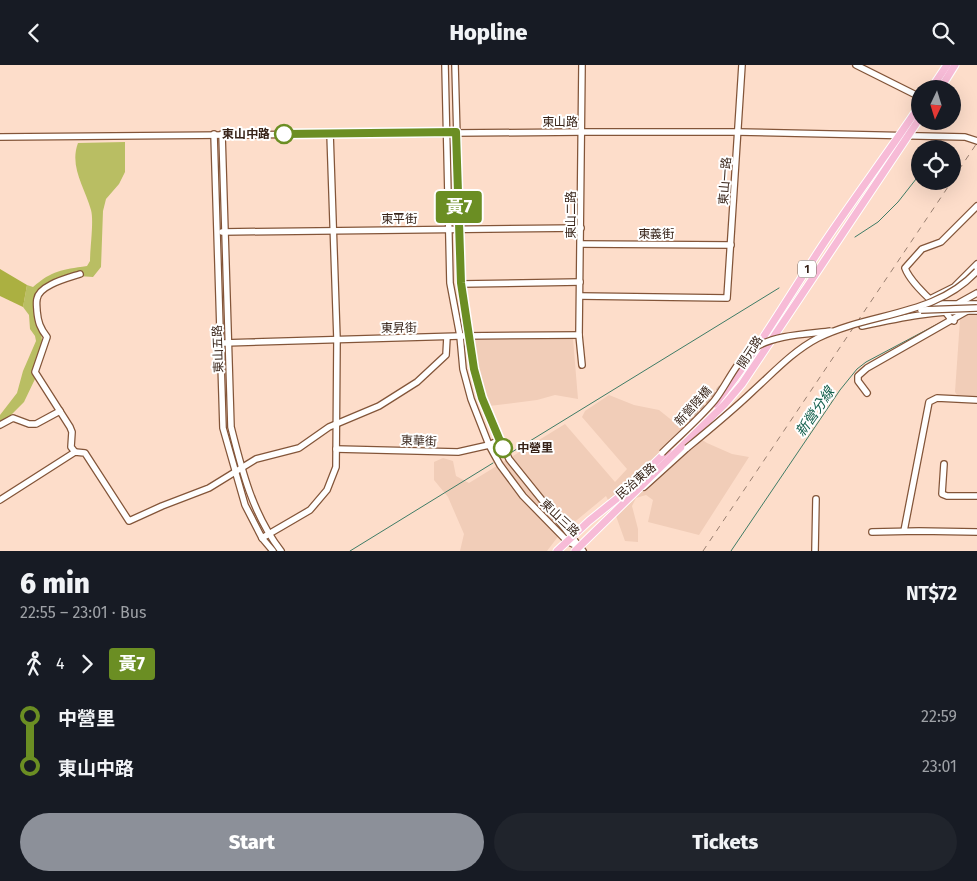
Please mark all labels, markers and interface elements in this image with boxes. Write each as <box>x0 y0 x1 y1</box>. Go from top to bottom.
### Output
icon: back <box>20 19 48 47</box>
text: Hopline <box>449 19 528 46</box>
icon: search <box>929 19 957 47</box>
north arrow <box>911 80 961 130</box>
map controls <box>911 80 961 190</box>
street label: 東山路 <box>542 115 578 129</box>
marker: 東山中路 <box>274 124 294 144</box>
place label: 東山中路 <box>222 127 270 141</box>
button: locate <box>911 140 961 190</box>
street label: 東山一路 <box>716 157 734 205</box>
line badge: 黃7 <box>436 191 482 223</box>
street label: 東山二路 <box>564 191 578 239</box>
text: 黃7 <box>446 196 472 218</box>
street label: 東平街 <box>381 212 417 226</box>
street label: 東義街 <box>638 227 674 241</box>
road number: 1 <box>798 260 816 277</box>
street label: 東昇街 <box>381 321 417 335</box>
street label: 東山五路 <box>210 325 226 373</box>
street label: 開元路 <box>734 333 766 371</box>
street label: 新營陸橋 <box>672 383 714 429</box>
water label: 新營分線 <box>792 383 839 440</box>
street label: 東華街 <box>401 433 437 449</box>
marker: 中營里 <box>493 438 513 458</box>
place label: 中營里 <box>517 441 553 455</box>
street label: 民治東路 <box>613 460 659 502</box>
street label: 東山三路 <box>538 497 582 539</box>
text: 6 min <box>20 567 90 600</box>
text: NT$72 <box>906 582 957 605</box>
text: 22:55 – 23:01 · Bus <box>20 603 146 622</box>
icon: walk <box>20 650 48 678</box>
icon: forward <box>73 650 101 678</box>
text: 黃7 <box>119 653 145 675</box>
text: 4 <box>56 654 65 673</box>
text: 中營里 <box>58 707 115 730</box>
text: 22:59 <box>921 707 957 726</box>
text: 東山中路 <box>58 757 134 780</box>
text: 23:01 <box>922 757 957 776</box>
button: Start <box>20 813 484 871</box>
button: Tickets <box>494 813 957 871</box>

